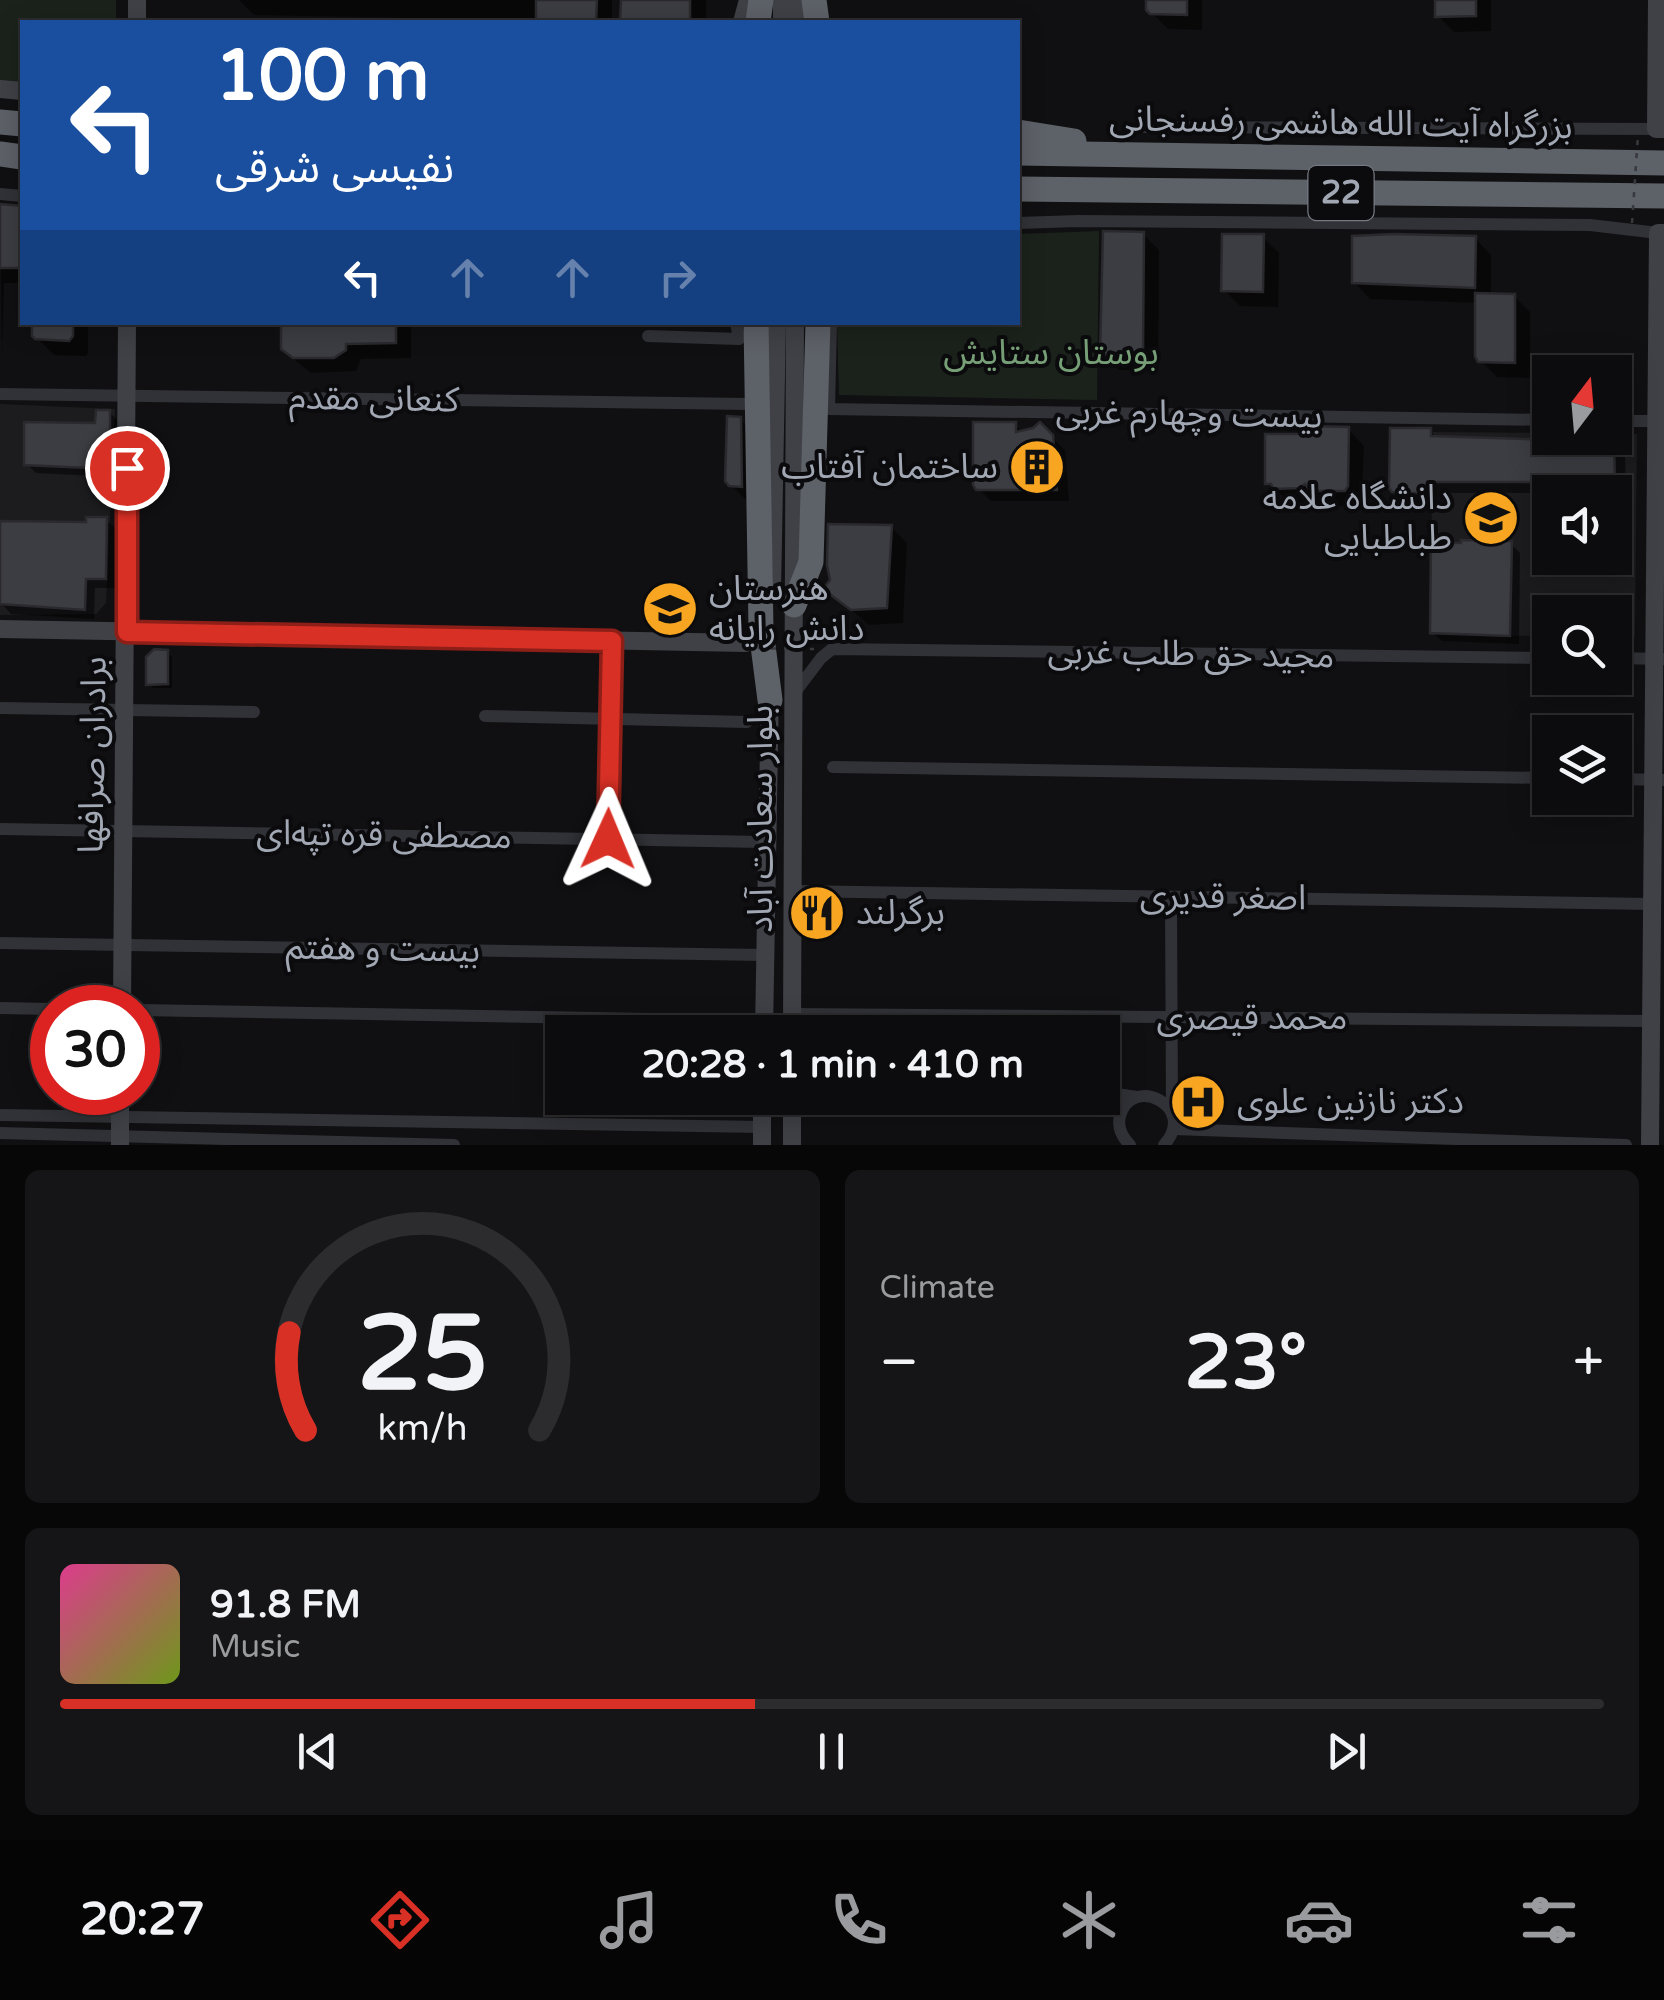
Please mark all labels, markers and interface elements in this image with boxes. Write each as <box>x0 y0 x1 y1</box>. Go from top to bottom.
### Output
text: 100 m <box>215 35 429 119</box>
icon: left <box>50 60 180 190</box>
street label: بزرگراه آیت الله هاشمی رفسنجانی <box>1109 98 1573 148</box>
text: نفیسی شرقی <box>215 141 454 195</box>
road number: 22 <box>1308 166 1374 220</box>
icon: left <box>335 250 390 305</box>
icon: ahead <box>440 250 495 305</box>
icon: ahead <box>545 250 600 305</box>
icon: right <box>650 250 705 305</box>
park label: بوستان ستایش <box>943 332 1159 374</box>
north arrow <box>1532 355 1632 455</box>
map controls <box>1532 355 1632 815</box>
street label: کنعانی مقدم <box>288 377 460 425</box>
street label: بیست وچهارم غربی <box>1055 391 1323 441</box>
pin <box>85 426 170 511</box>
building icon: ساختمان آفتاب <box>1007 437 1067 497</box>
icon: arrive <box>100 441 155 496</box>
place label: ساختمان آفتاب <box>781 446 998 488</box>
button: sound <box>1532 475 1632 575</box>
place label: دانشگاه علامه طباطبایی <box>1263 477 1452 559</box>
school or university icon: دانشگاه علامه طباطبایی <box>1461 488 1521 548</box>
place label: هنرستان دانش رایانه <box>709 568 864 650</box>
school or university icon: هنرستان دانش رایانه <box>640 579 700 639</box>
button: search <box>1532 595 1632 695</box>
street label: مجید حق طلب غربی <box>1047 631 1335 677</box>
street label: برادران صرافها <box>70 656 116 854</box>
street label: بلوار سعادت آباد <box>740 705 782 933</box>
button: layers <box>1532 715 1632 815</box>
position arrow <box>556 787 660 891</box>
street label: مصطفی قره تپه‌ای <box>256 812 512 859</box>
street label: اصغر قدیری <box>1139 875 1307 919</box>
restaurant icon: برگرلند <box>787 883 847 943</box>
place label: برگرلند <box>856 892 945 934</box>
street label: بیست و هفتم <box>285 926 481 977</box>
speed limit sign: 30 <box>30 985 160 1115</box>
street label: محمد قیصری <box>1157 997 1348 1039</box>
text: 20:28 · 1 min · 410 m <box>641 1042 1024 1088</box>
hospital icon: دکتر نازنین علوی <box>1168 1072 1228 1132</box>
place label: دکتر نازنین علوی <box>1237 1081 1464 1123</box>
text: Climate <box>880 1269 995 1307</box>
text: 25 <box>357 1293 488 1418</box>
text: 23° <box>1185 1318 1307 1408</box>
text: − <box>880 1330 919 1396</box>
text: + <box>1573 1330 1604 1396</box>
text: km/h <box>377 1407 467 1450</box>
text: 91.8 FM <box>210 1582 361 1628</box>
text: Music <box>210 1628 300 1666</box>
icon: previous <box>290 1724 345 1779</box>
icon: pause <box>804 1724 859 1779</box>
icon: next <box>1319 1724 1374 1779</box>
icon: directions <box>365 1885 435 1955</box>
icon: music <box>594 1885 664 1955</box>
icon: phone <box>824 1885 894 1955</box>
icon: climate <box>1054 1885 1124 1955</box>
icon: car <box>1284 1885 1354 1955</box>
icon: filters <box>1514 1885 1584 1955</box>
text: 20:27 <box>80 1893 205 1947</box>

